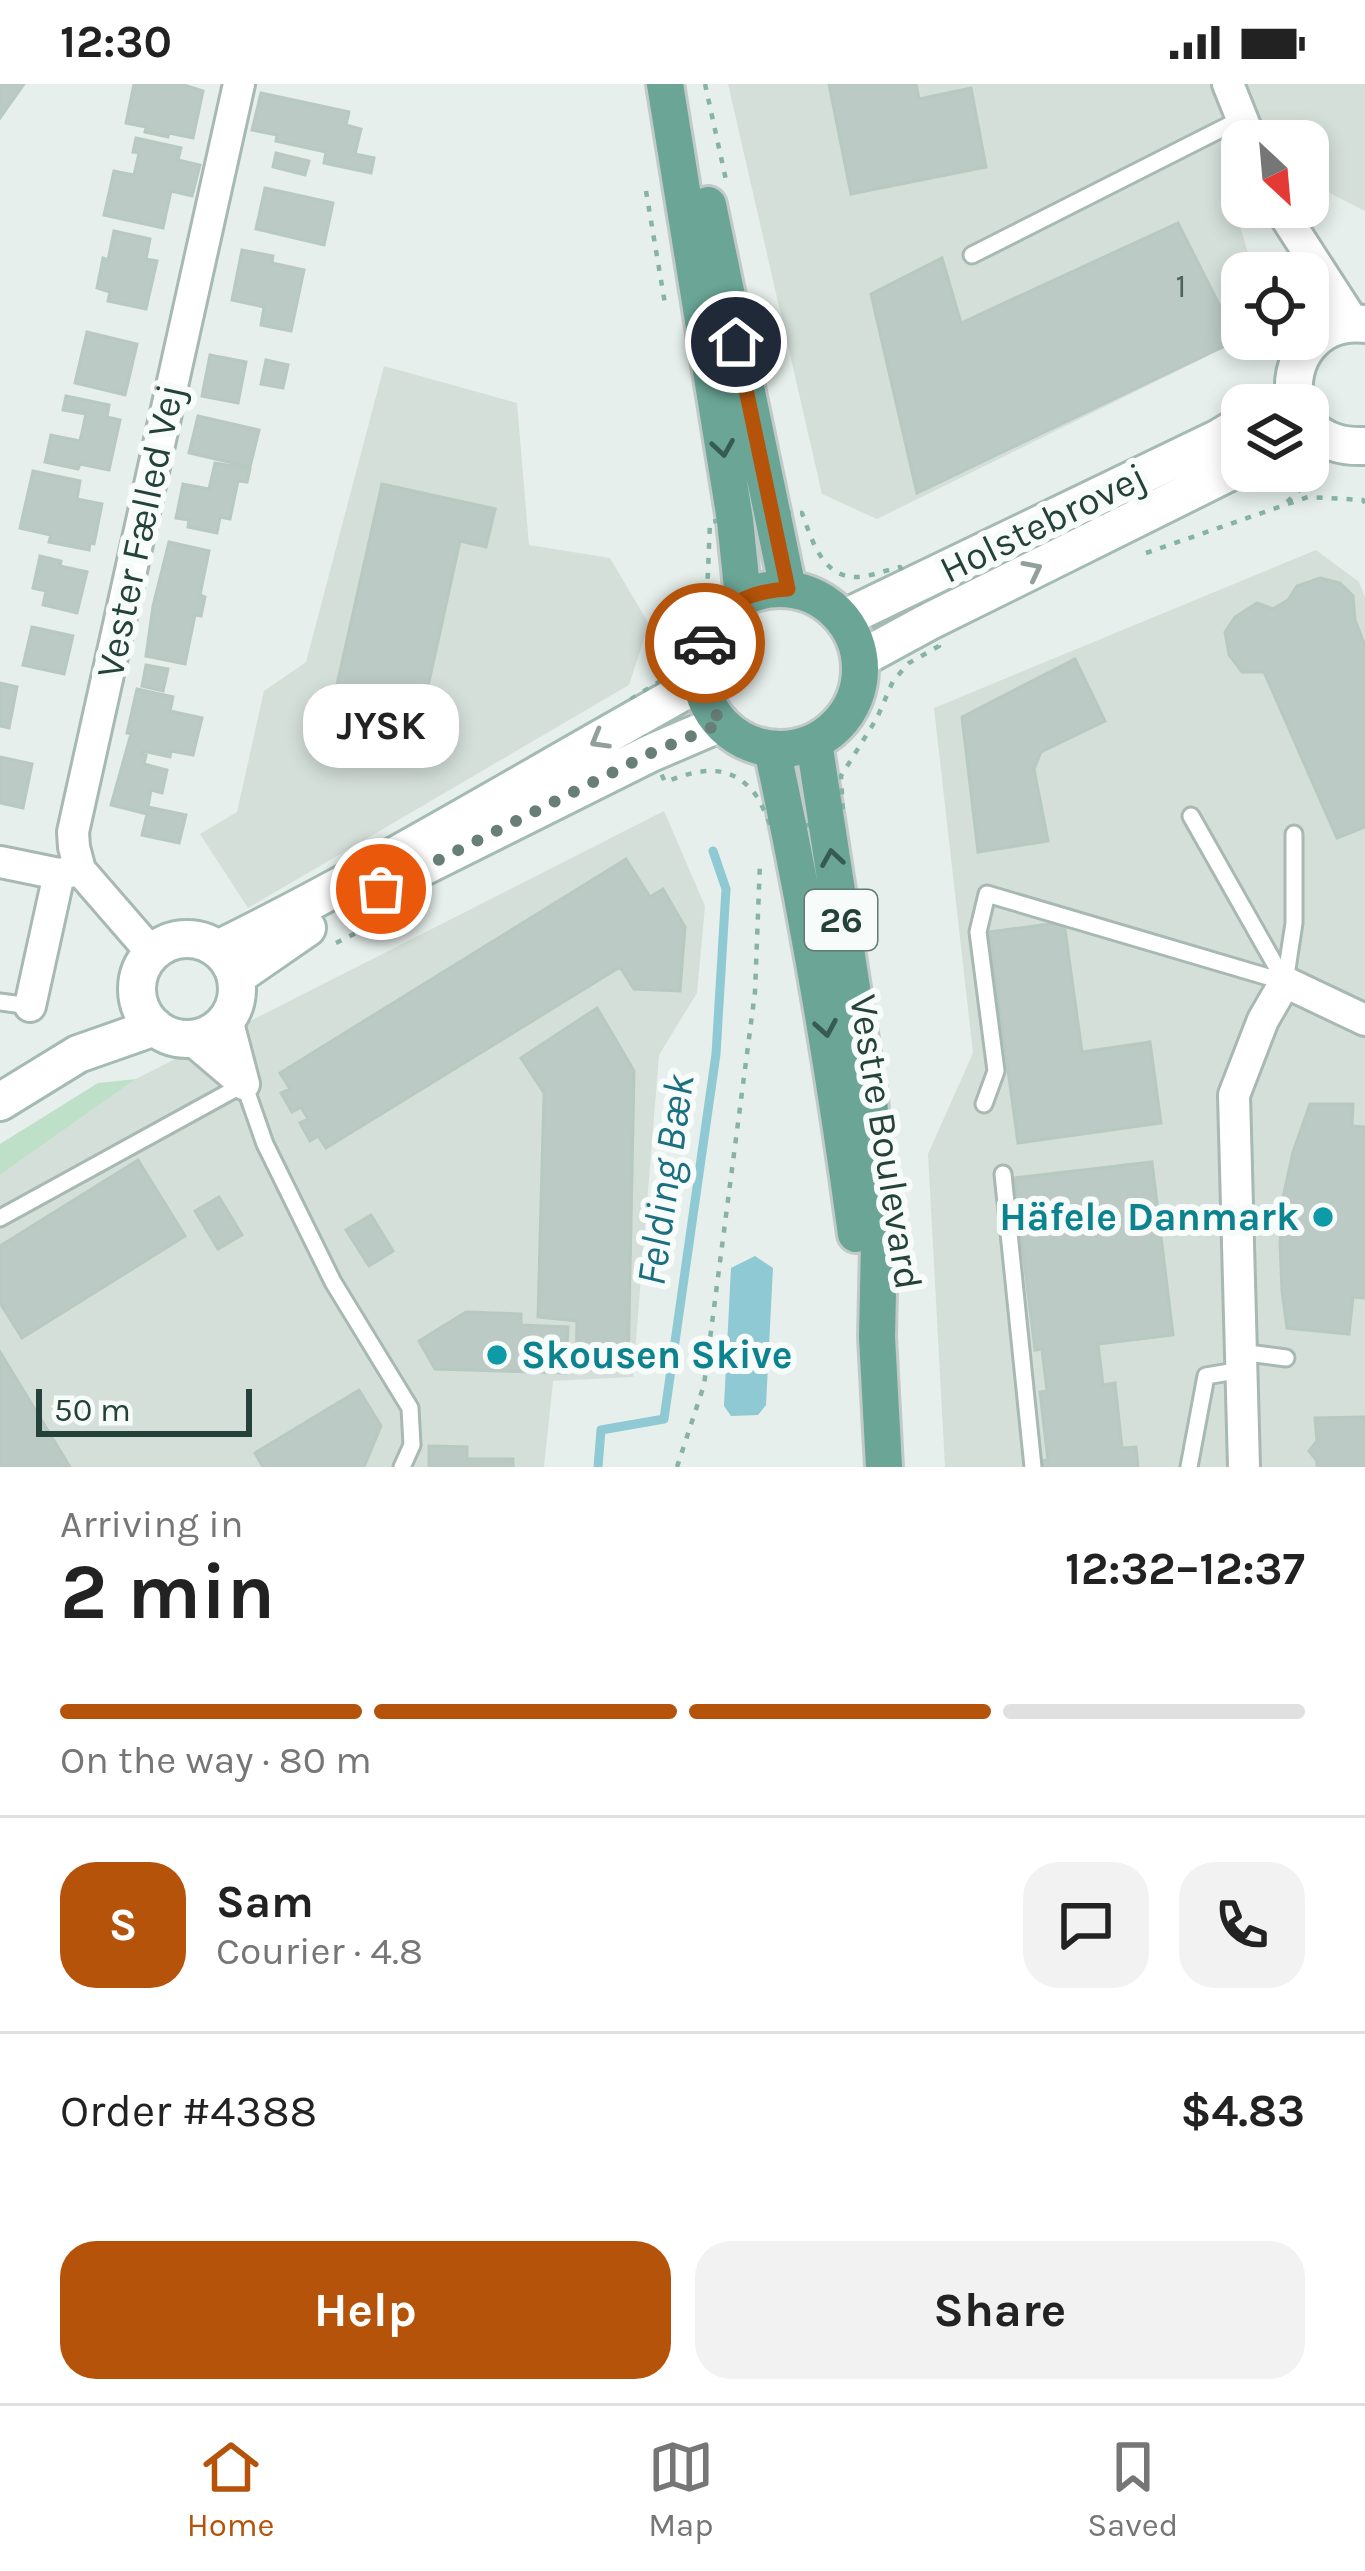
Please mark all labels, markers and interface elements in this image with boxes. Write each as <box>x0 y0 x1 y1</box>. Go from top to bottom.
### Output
text: 12:30 <box>60 16 172 68</box>
north arrow <box>1221 120 1329 228</box>
map controls <box>1221 120 1329 492</box>
button: locate <box>1221 252 1329 360</box>
house number: 1 <box>1176 267 1186 305</box>
pin <box>685 291 787 393</box>
icon: home <box>703 309 769 375</box>
street label: Vester Fælled Vej <box>86 380 194 682</box>
button: layers <box>1221 384 1329 492</box>
one-way arrow <box>709 439 735 458</box>
street label: Holstebrovej <box>932 453 1154 593</box>
one-way arrow <box>1021 561 1042 584</box>
courier <box>645 583 765 703</box>
icon: car <box>672 610 738 676</box>
callout: JYSK <box>303 685 459 769</box>
text: JYSK <box>336 703 426 749</box>
one-way arrow <box>590 725 612 748</box>
pin <box>330 838 432 940</box>
one-way arrow <box>820 849 845 869</box>
icon: bag <box>348 856 414 922</box>
road number: 26 <box>805 890 877 950</box>
street label: Vestre Boulevard <box>840 991 932 1293</box>
one-way arrow <box>812 1018 837 1038</box>
water label: Felding Bæk <box>625 1070 705 1289</box>
place label: Häfele Danmark <box>999 1194 1299 1240</box>
marker: Häfele Danmark <box>1310 1204 1336 1230</box>
place label: Skousen Skive <box>521 1332 793 1378</box>
marker: Skousen Skive <box>484 1342 510 1368</box>
scale bar <box>36 1383 252 1436</box>
text: 50 m <box>54 1391 131 1429</box>
text: Arriving in <box>60 1501 243 1547</box>
text: 12:32–12:37 <box>1065 1543 1305 1595</box>
text: 2 min <box>60 1546 275 1638</box>
text: On the way · 80 m <box>60 1737 372 1783</box>
button: chat <box>1023 1862 1149 1988</box>
button: phone <box>1179 1862 1305 1988</box>
text: Sam <box>216 1876 314 1928</box>
text: S <box>109 1899 137 1951</box>
text: Courier · 4.8 <box>216 1928 423 1974</box>
text: Order #4388 <box>60 2085 317 2137</box>
text: $4.83 <box>1180 2085 1305 2137</box>
button: Help <box>60 2241 671 2379</box>
button: Share <box>695 2241 1305 2379</box>
tab: Home <box>187 2434 275 2544</box>
tab: Map <box>648 2434 714 2544</box>
tab: Saved <box>1087 2434 1178 2544</box>

